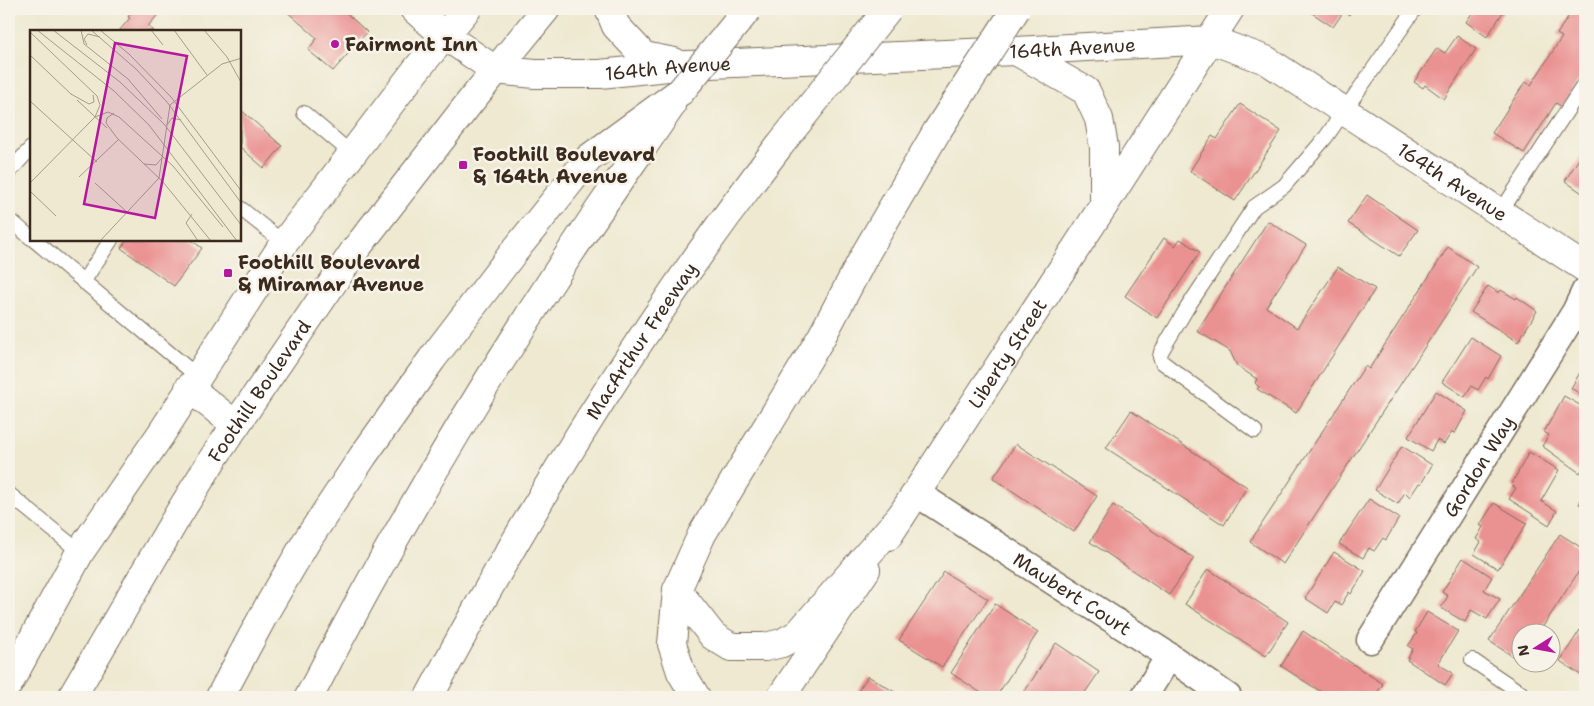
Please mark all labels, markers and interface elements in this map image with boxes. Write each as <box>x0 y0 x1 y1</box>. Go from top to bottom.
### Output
inset map <box>30 30 241 241</box>
place label: Fairmont Inn <box>345 32 478 57</box>
street label: 164th Avenue <box>1009 32 1136 64</box>
marker: Fairmont Inn <box>329 38 341 50</box>
street label: 164th Avenue <box>604 51 732 86</box>
street label: 164th Avenue <box>1393 137 1512 227</box>
place label: Foothill Boulevard & 164th Avenue <box>473 142 655 189</box>
marker: Foothill Boulevard & 164th Avenue <box>457 159 469 171</box>
place label: Foothill Boulevard & Miramar Avenue <box>238 250 424 297</box>
street label: MacArthur Freeway <box>580 257 703 424</box>
marker: Foothill Boulevard & Miramar Avenue <box>222 267 234 279</box>
street label: Liberty Street <box>962 294 1052 413</box>
street label: Foothill Boulevard <box>202 315 316 467</box>
street label: Gordon Way <box>1437 411 1520 522</box>
street label: Maubert Court <box>1009 546 1136 641</box>
north arrow <box>1512 624 1562 674</box>
text: N <box>1513 643 1533 658</box>

